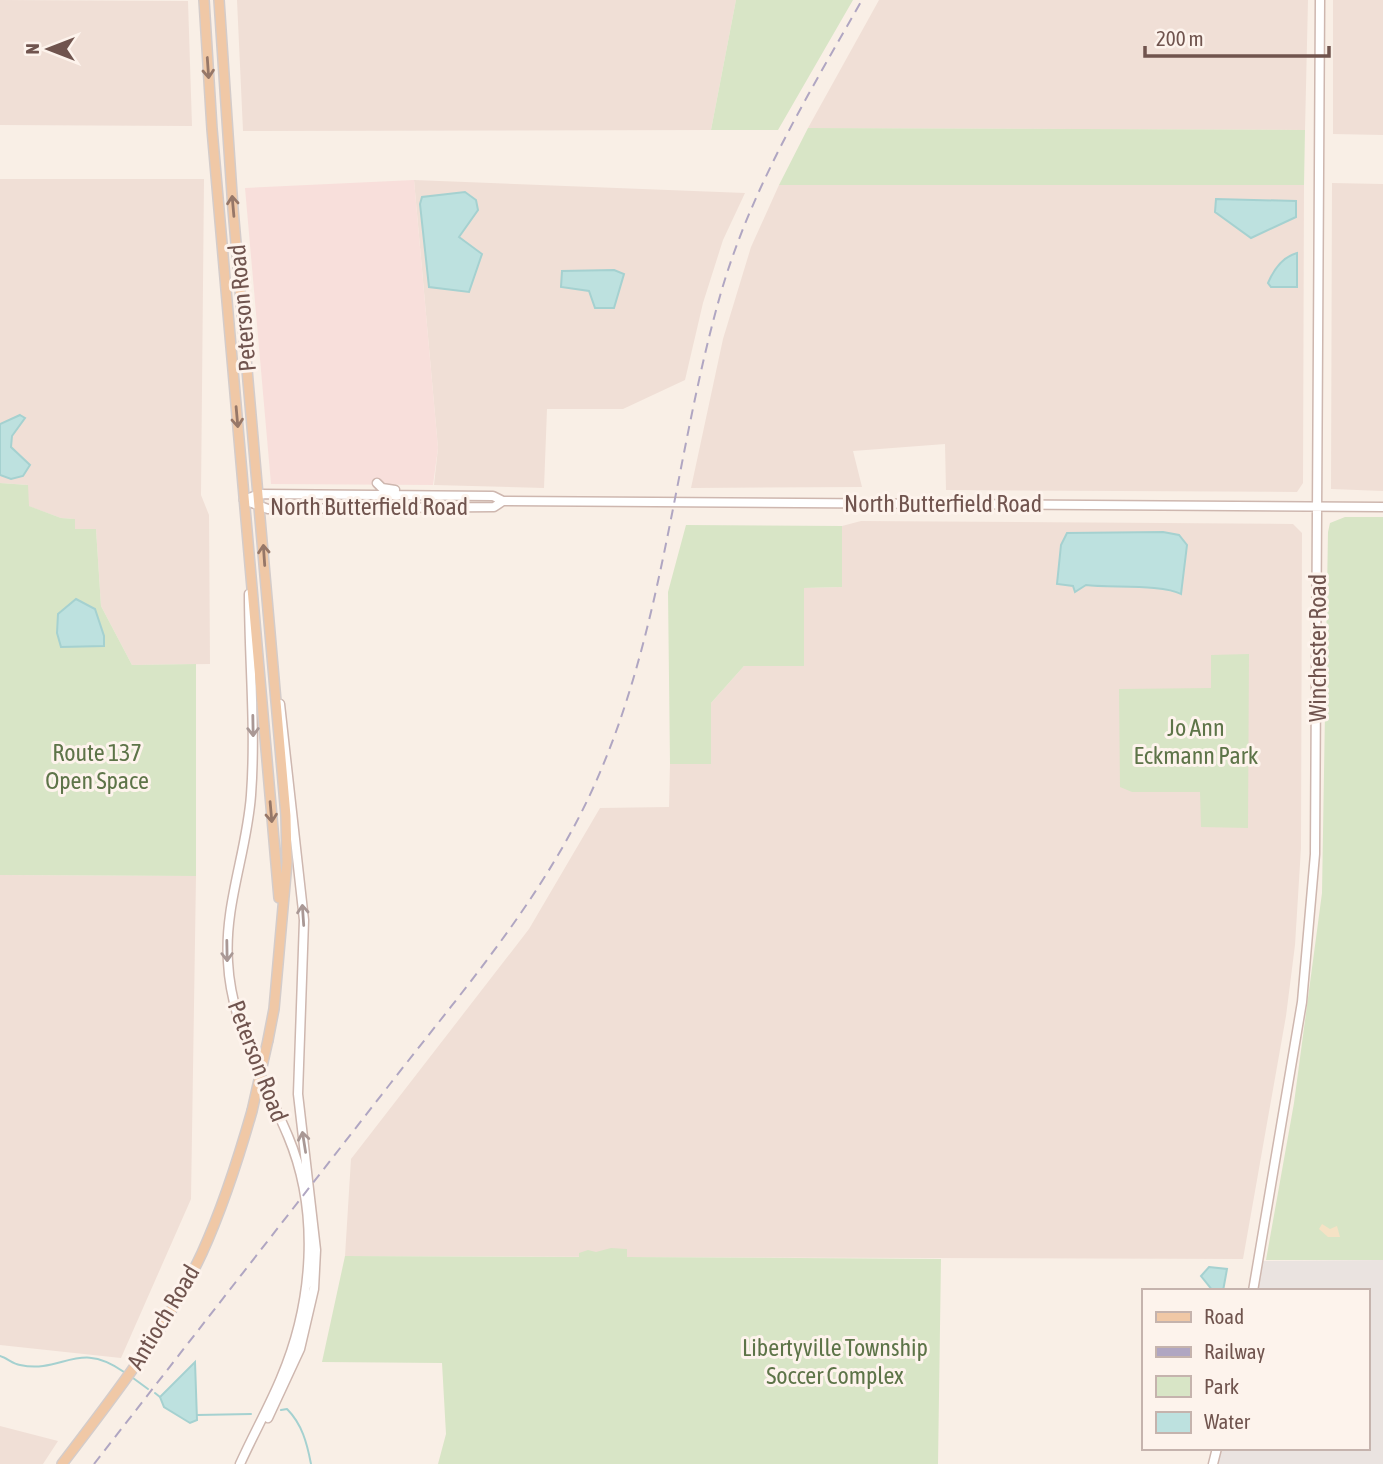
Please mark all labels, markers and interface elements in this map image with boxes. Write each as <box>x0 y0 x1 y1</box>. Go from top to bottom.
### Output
north arrow <box>14 14 84 84</box>
scale bar <box>1145 14 1329 58</box>
text: 200 m <box>1156 26 1204 50</box>
text: N <box>21 43 43 55</box>
one-way arrow <box>202 56 215 79</box>
one-way arrow <box>226 195 239 218</box>
street label: Peterson Road <box>223 243 261 373</box>
one-way arrow <box>231 405 244 428</box>
street label: North Butterfield Road <box>844 490 1042 517</box>
street label: North Butterfield Road <box>270 493 468 520</box>
one-way arrow <box>257 544 270 567</box>
street label: Winchester Road <box>1304 574 1331 722</box>
one-way arrow <box>246 714 260 737</box>
park label: Jo Ann Eckmann Park <box>1134 714 1259 769</box>
park label: Route 137 Open Space <box>45 739 149 794</box>
one-way arrow <box>265 800 278 823</box>
one-way arrow <box>296 904 309 927</box>
one-way arrow <box>221 939 234 962</box>
street label: Peterson Road <box>223 997 293 1125</box>
one-way arrow <box>297 1131 310 1154</box>
street label: Antioch Road <box>121 1260 205 1374</box>
legend <box>1142 1289 1369 1450</box>
text: Road <box>1204 1304 1244 1328</box>
park label: Libertyville Township Soccer Complex <box>742 1334 928 1389</box>
text: Railway <box>1204 1339 1266 1363</box>
text: Park <box>1204 1374 1239 1398</box>
text: Water <box>1204 1409 1251 1433</box>

